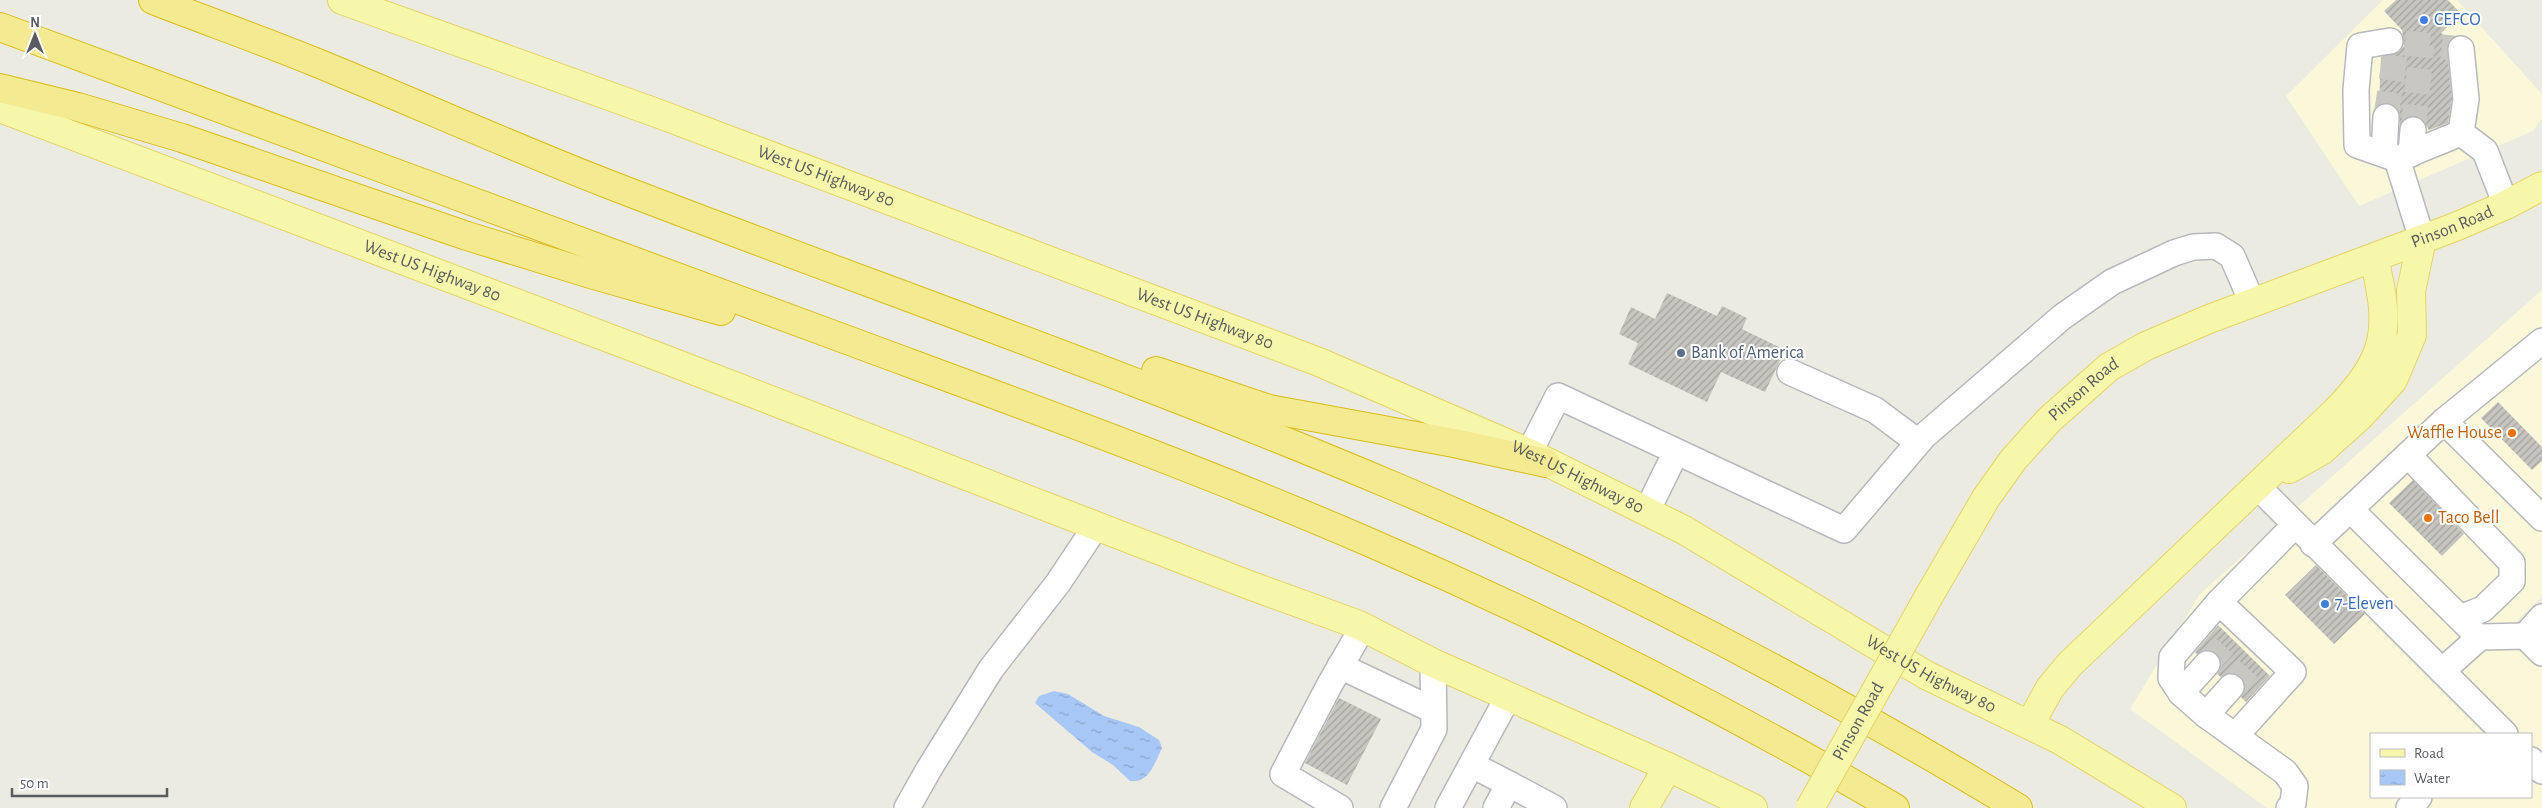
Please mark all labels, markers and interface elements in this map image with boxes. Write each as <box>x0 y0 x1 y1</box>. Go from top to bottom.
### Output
north arrow <box>10 10 60 60</box>
place label: CEFCO <box>2434 11 2481 29</box>
marker: CEFCO <box>2418 14 2430 26</box>
text: N <box>30 16 40 30</box>
street label: West US Highway 80 <box>755 143 897 211</box>
street label: Pinson Road <box>2409 203 2496 251</box>
street label: West US Highway 80 <box>361 237 503 305</box>
street label: West US Highway 80 <box>1134 285 1276 353</box>
place label: Bank of America <box>1691 344 1804 362</box>
marker: Bank of America <box>1675 347 1687 359</box>
street label: Pinson Road <box>2045 355 2122 425</box>
place label: Waffle House <box>2407 424 2502 442</box>
marker: Waffle House <box>2506 427 2518 439</box>
street label: West US Highway 80 <box>1509 437 1646 517</box>
place label: Taco Bell <box>2438 509 2499 527</box>
marker: Taco Bell <box>2422 512 2434 524</box>
place label: 7-Eleven <box>2335 595 2394 613</box>
marker: 7-Eleven <box>2319 598 2331 610</box>
street label: West US Highway 80 <box>1863 632 1999 716</box>
street label: Pinson Road <box>1829 680 1887 764</box>
legend <box>2370 733 2532 798</box>
text: Road <box>2414 746 2444 761</box>
scale bar <box>12 766 168 798</box>
text: Water <box>2414 771 2450 786</box>
text: 50 m <box>20 776 49 791</box>

